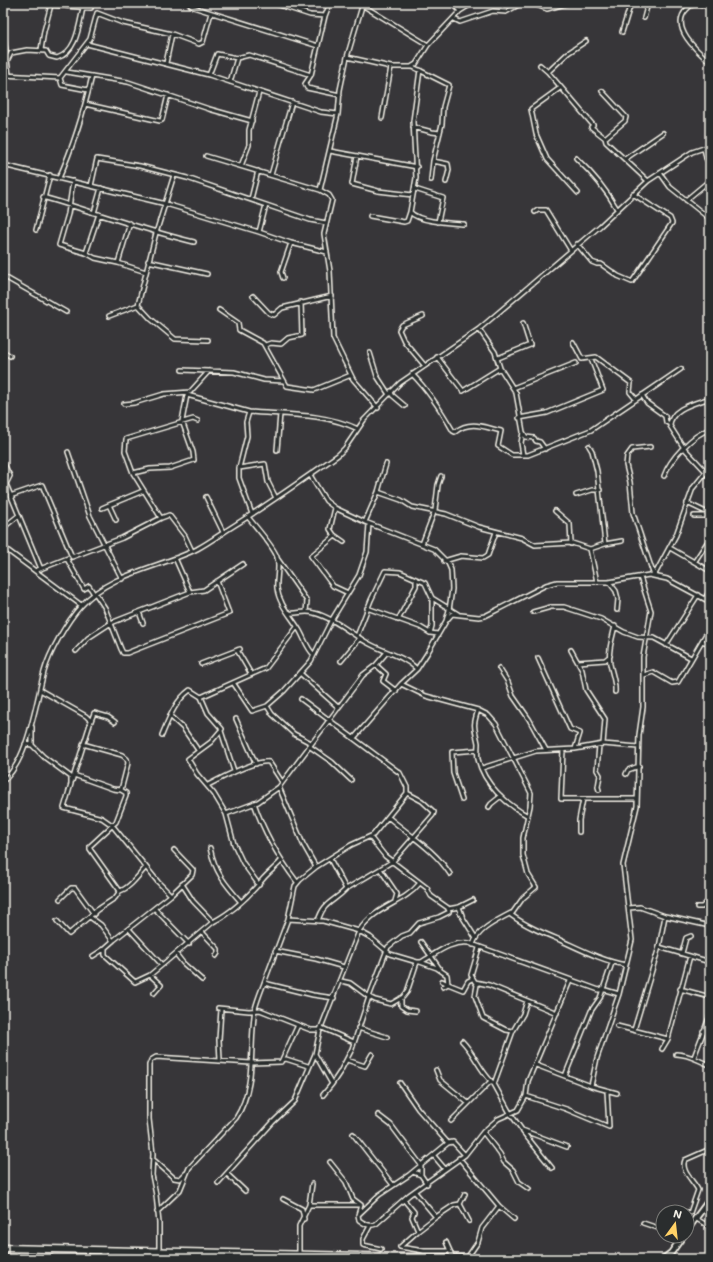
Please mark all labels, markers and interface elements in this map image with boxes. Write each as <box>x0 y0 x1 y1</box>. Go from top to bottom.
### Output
north arrow <box>655 1204 695 1244</box>
text: N <box>672 1206 684 1222</box>

